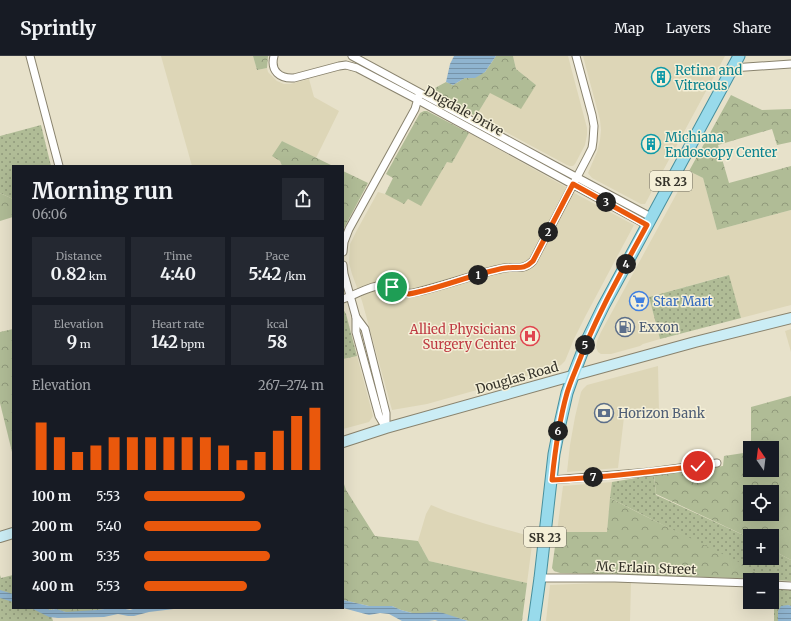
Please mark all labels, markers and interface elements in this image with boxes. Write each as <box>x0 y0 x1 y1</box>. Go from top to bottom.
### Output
text: Sprintly <box>20 16 96 40</box>
text: Map <box>614 19 644 37</box>
text: Layers <box>666 19 711 37</box>
text: Share <box>733 19 771 37</box>
place label: Retina and Vitreous <box>674 62 742 94</box>
building icon: Retina and Vitreous <box>650 66 672 88</box>
street label: Dugdale Drive <box>421 82 507 140</box>
place label: Michiana Endoscopy Center <box>665 129 777 161</box>
building icon: Michiana Endoscopy Center <box>640 133 662 155</box>
road number: SR 23 <box>650 171 692 191</box>
text: Morning run <box>32 177 173 205</box>
button: share <box>282 178 324 220</box>
pin: 3 <box>596 192 616 212</box>
text: 3 <box>603 195 609 209</box>
text: 06:06 <box>32 206 67 223</box>
pin: 2 <box>538 222 558 242</box>
text: 2 <box>545 225 551 239</box>
text: Distance <box>56 249 102 263</box>
text: Time <box>164 249 192 263</box>
text: Pace <box>265 249 289 263</box>
pin: 4 <box>616 254 636 274</box>
text: 4 <box>623 257 630 271</box>
text: 0.82 <box>51 263 86 285</box>
text: 4:40 <box>160 263 196 285</box>
text: 5:42 <box>248 263 281 285</box>
pin: 1 <box>468 265 488 285</box>
text: 1 <box>475 268 481 282</box>
text: km <box>86 269 107 283</box>
text: /km <box>281 269 306 283</box>
pin <box>375 270 409 304</box>
icon: arrive <box>381 276 403 298</box>
supermarket icon: Star Mart <box>628 290 650 312</box>
place label: Star Mart <box>653 293 712 310</box>
fuel station icon: Exxon <box>614 316 636 338</box>
text: Elevation <box>54 317 104 331</box>
text: Heart rate <box>152 317 204 331</box>
text: kcal <box>267 317 288 331</box>
place label: Exxon <box>639 319 680 336</box>
place label: Allied Physicians Surgery Center <box>409 321 516 353</box>
hospital icon: Allied Physicians Surgery Center <box>519 325 541 347</box>
text: 9 <box>67 331 77 353</box>
text: 142 <box>151 331 178 353</box>
text: 58 <box>267 331 287 353</box>
pin: 5 <box>575 335 595 355</box>
text: m <box>77 337 91 351</box>
text: bpm <box>178 337 205 351</box>
text: 5 <box>582 338 588 352</box>
street label: Douglas Road <box>474 358 561 398</box>
text: Elevation <box>32 377 91 394</box>
text: 267–274 m <box>258 377 324 394</box>
bank icon: Horizon Bank <box>593 402 615 424</box>
place label: Horizon Bank <box>618 405 706 422</box>
pin: 6 <box>548 421 568 441</box>
text: 6 <box>555 424 561 438</box>
north arrow <box>743 441 779 477</box>
map controls <box>743 441 779 609</box>
pin <box>681 449 715 483</box>
icon: check <box>687 455 709 477</box>
pin: 7 <box>583 467 603 487</box>
text: 7 <box>590 470 596 484</box>
button: locate <box>743 485 779 521</box>
text: 100 m <box>32 488 71 505</box>
text: 5:53 <box>96 488 120 505</box>
text: 200 m <box>32 518 73 535</box>
text: 5:40 <box>96 518 122 535</box>
road number: SR 23 <box>524 527 566 547</box>
button: + <box>743 529 779 565</box>
text: 300 m <box>32 548 73 565</box>
text: 5:35 <box>96 548 120 565</box>
street label: Mc Erlain Street <box>596 558 696 578</box>
button: − <box>743 573 779 609</box>
text: 400 m <box>32 578 74 595</box>
text: 5:53 <box>96 578 120 595</box>

